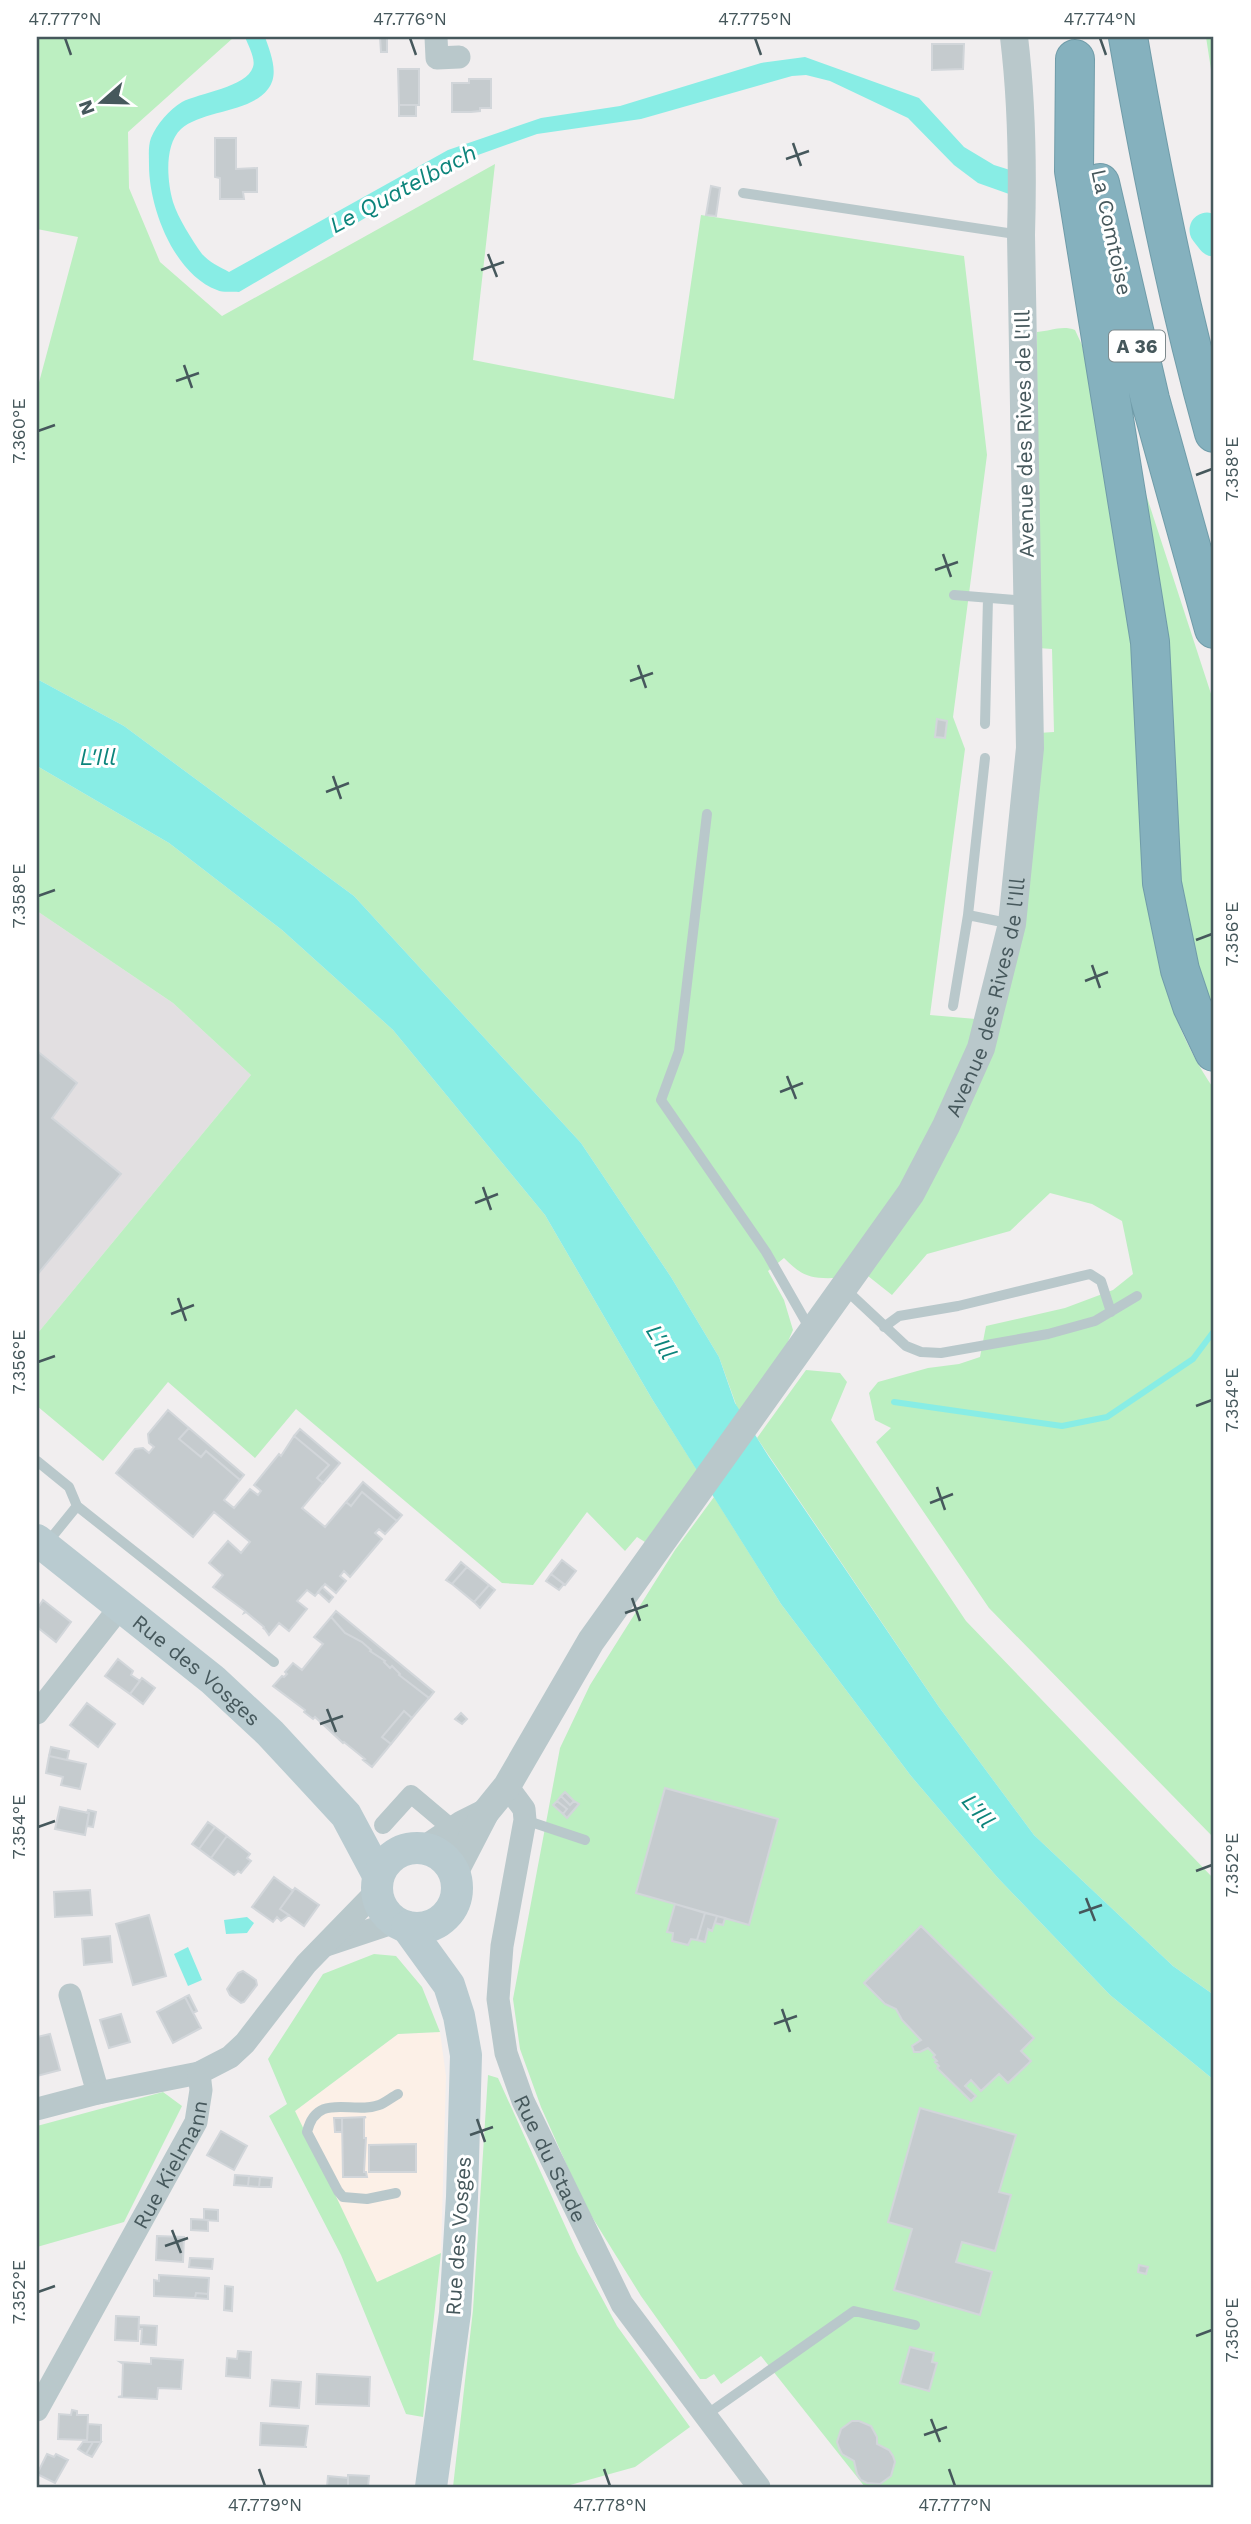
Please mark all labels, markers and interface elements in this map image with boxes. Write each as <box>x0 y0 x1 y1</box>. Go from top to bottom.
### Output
text: 47.777°N <box>28 8 102 29</box>
text: 47.776°N <box>373 8 447 29</box>
text: 47.775°N <box>718 8 792 29</box>
text: 47.774°N <box>1063 8 1137 29</box>
north arrow <box>66 66 136 136</box>
text: N <box>73 97 100 118</box>
water label: Le Quatelbach <box>325 139 481 239</box>
street label: La Comtoise <box>1086 167 1138 297</box>
street label: Avenue des Rives de l'Ill <box>1009 309 1039 558</box>
road number: A 36 <box>1109 330 1165 362</box>
text: 7.360°E <box>8 398 29 464</box>
text: 7.358°E <box>1221 437 1242 501</box>
water label: L'Ill <box>80 744 116 771</box>
text: 7.358°E <box>8 864 29 928</box>
street label: Avenue des Rives de l'Ill <box>939 876 1029 1120</box>
text: 7.356°E <box>1221 902 1242 966</box>
water label: L'Ill <box>640 1319 682 1365</box>
text: 7.356°E <box>8 1330 29 1394</box>
text: 7.354°E <box>1221 1368 1242 1432</box>
street label: Rue des Vosges <box>128 1609 266 1731</box>
water label: L'Ill <box>956 1788 1000 1834</box>
text: 7.354°E <box>8 1795 29 1859</box>
text: 7.352°E <box>1221 1833 1242 1897</box>
street label: Rue du Stade <box>509 2090 593 2226</box>
street label: Rue Kielmann <box>127 2098 212 2233</box>
street label: Rue des Vosges <box>440 2156 476 2316</box>
text: 7.352°E <box>8 2260 29 2324</box>
text: 7.350°E <box>1221 2297 1242 2363</box>
text: 47.779°N <box>228 2494 302 2515</box>
text: 47.778°N <box>573 2494 647 2515</box>
text: 47.777°N <box>918 2494 992 2515</box>

